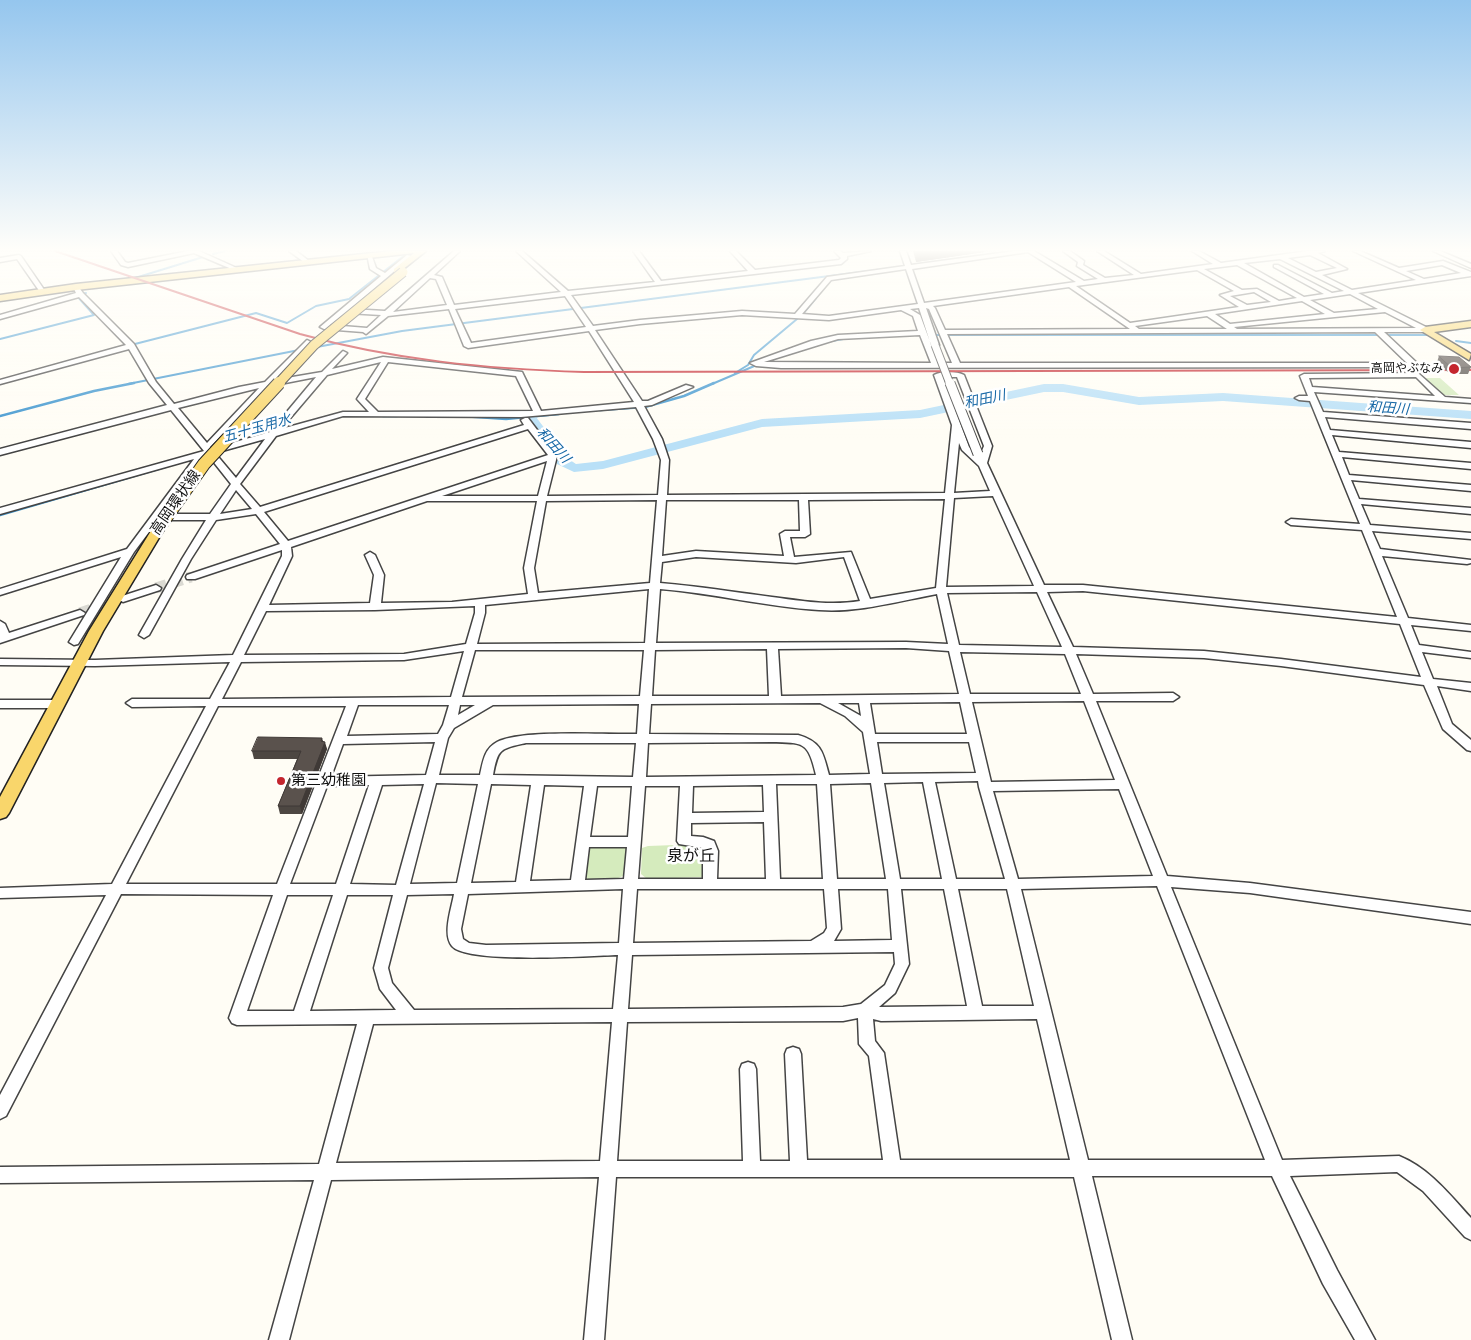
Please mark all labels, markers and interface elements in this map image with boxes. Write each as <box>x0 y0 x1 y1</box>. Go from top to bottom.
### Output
place label: 高岡やぶなみ <box>1371 362 1443 376</box>
marker: 高岡やぶなみ <box>1447 362 1461 376</box>
water label: 和田川 <box>963 387 1007 413</box>
water label: 和田川 <box>1366 399 1410 419</box>
water label: 五十玉用水 <box>221 411 293 447</box>
water label: 和田川 <box>533 425 573 467</box>
street label: 高岡環状線 <box>147 467 205 539</box>
place label: 第三幼稚園 <box>291 772 366 790</box>
marker: 第三幼稚園 <box>275 775 287 787</box>
district label: 泉が丘 <box>667 847 715 867</box>

